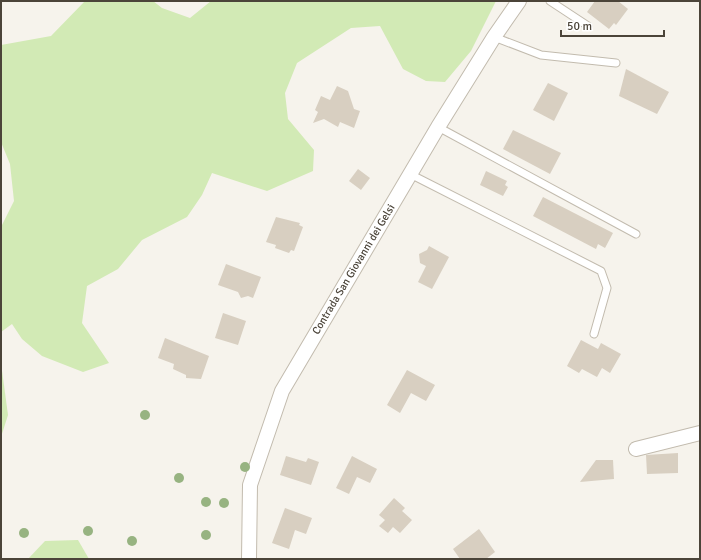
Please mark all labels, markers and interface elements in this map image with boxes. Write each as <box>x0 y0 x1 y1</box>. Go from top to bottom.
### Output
scale bar <box>561 12 664 38</box>
text: 50 m <box>567 19 592 34</box>
street label: Contrada San Giovanni dei Gelsi <box>309 202 398 337</box>

